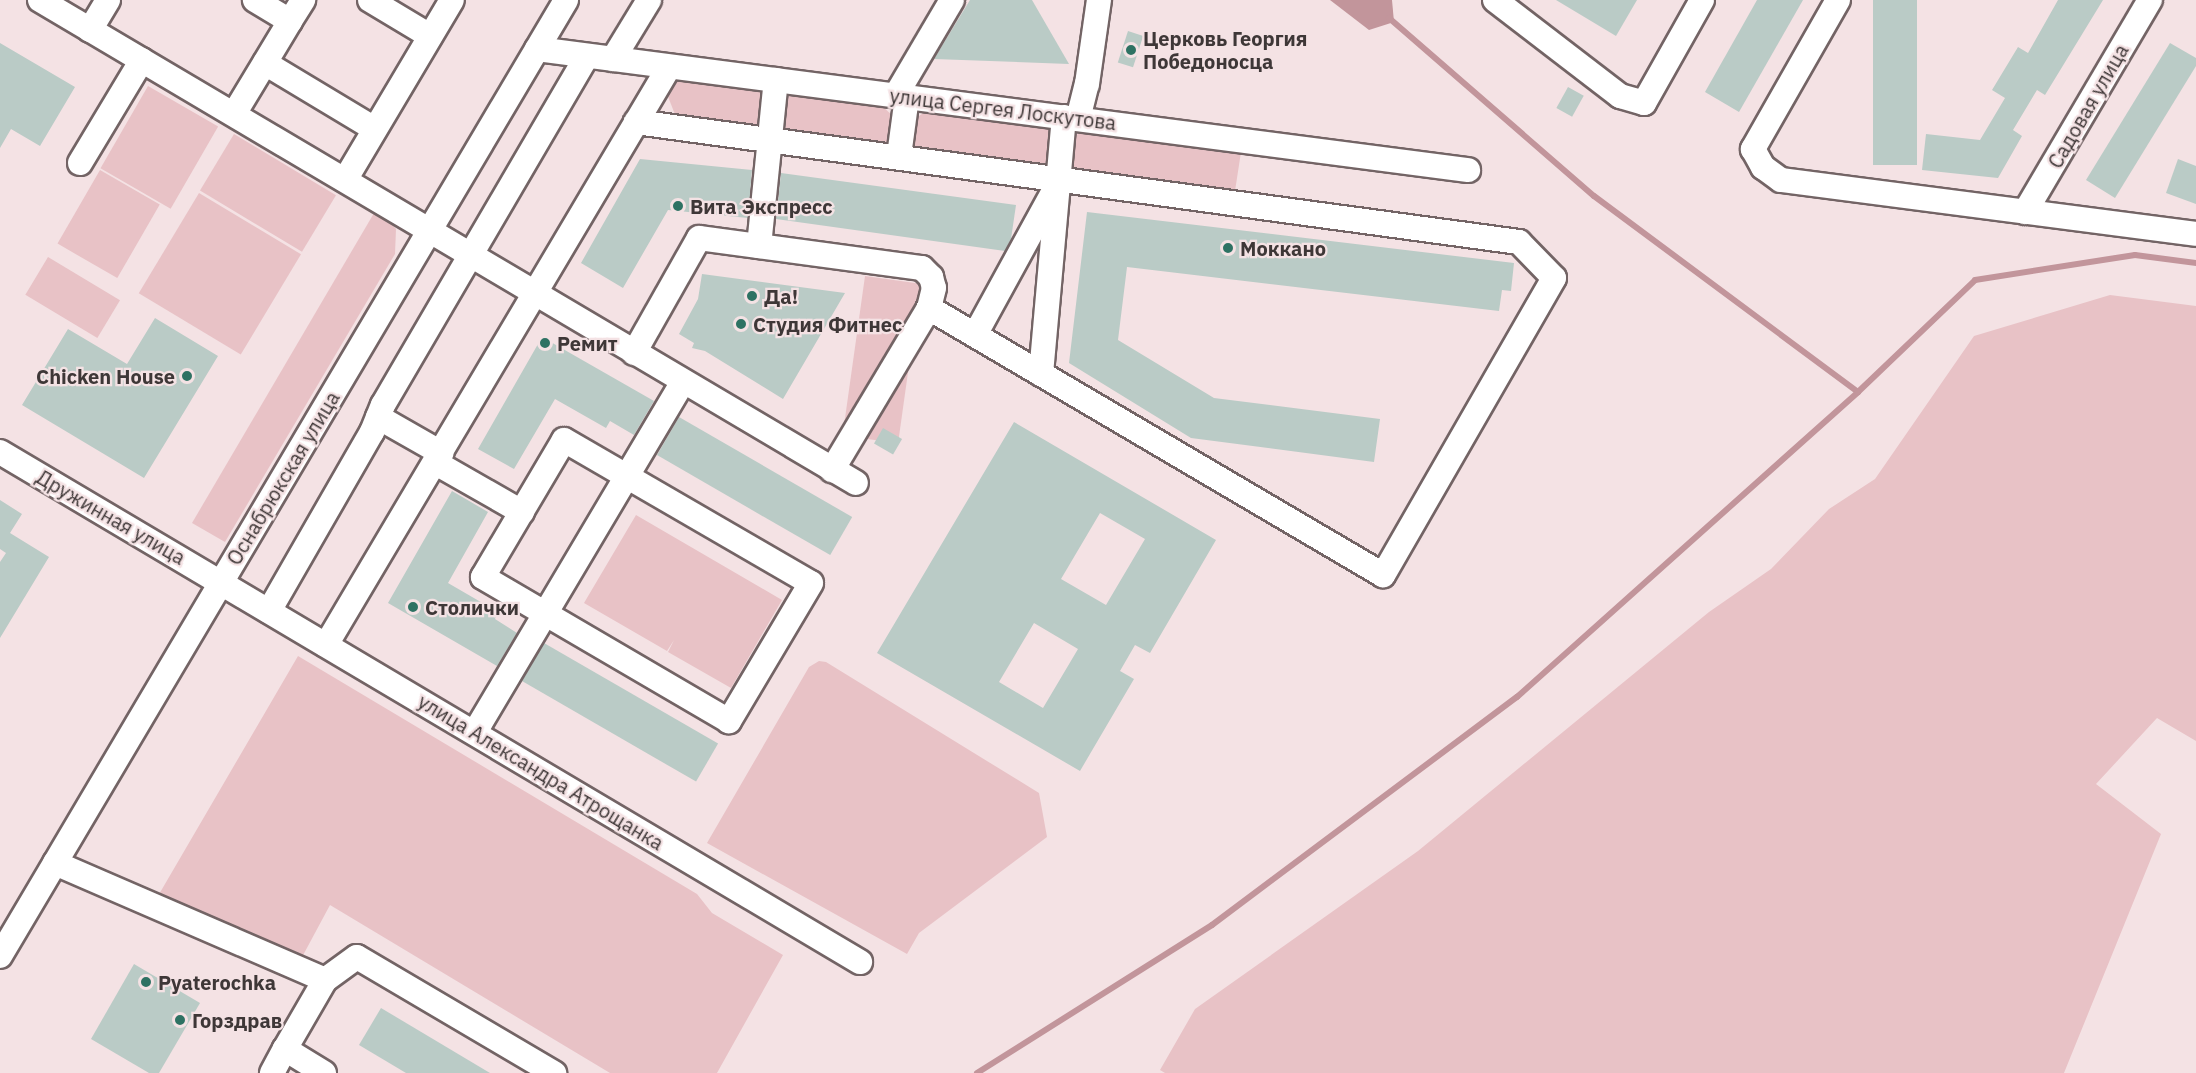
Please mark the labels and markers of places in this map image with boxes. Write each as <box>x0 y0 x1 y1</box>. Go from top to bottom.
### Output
place label: Церковь Георгия Победоносца <box>1143 27 1308 74</box>
marker: Церковь Георгия Победоносца <box>1124 43 1138 57</box>
place label: Вита Экспресс <box>690 194 833 218</box>
marker: Вита Экспресс <box>671 199 685 213</box>
place label: Моккано <box>1240 236 1326 260</box>
marker: Моккано <box>1221 241 1235 255</box>
place label: Да! <box>764 284 798 308</box>
marker: Да! <box>745 289 759 303</box>
place label: Студия Фитнес <box>753 312 902 336</box>
marker: Студия Фитнес <box>734 317 748 331</box>
place label: Ремит <box>557 331 618 355</box>
marker: Ремит <box>538 336 552 350</box>
place label: Chicken House <box>36 364 175 388</box>
marker: Chicken House <box>180 369 194 383</box>
place label: Столички <box>425 595 519 619</box>
marker: Столички <box>406 600 420 614</box>
place label: Pyaterochka <box>158 970 276 994</box>
marker: Pyaterochka <box>139 975 153 989</box>
place label: Горздрав <box>192 1008 282 1032</box>
marker: Горздрав <box>173 1013 187 1027</box>

